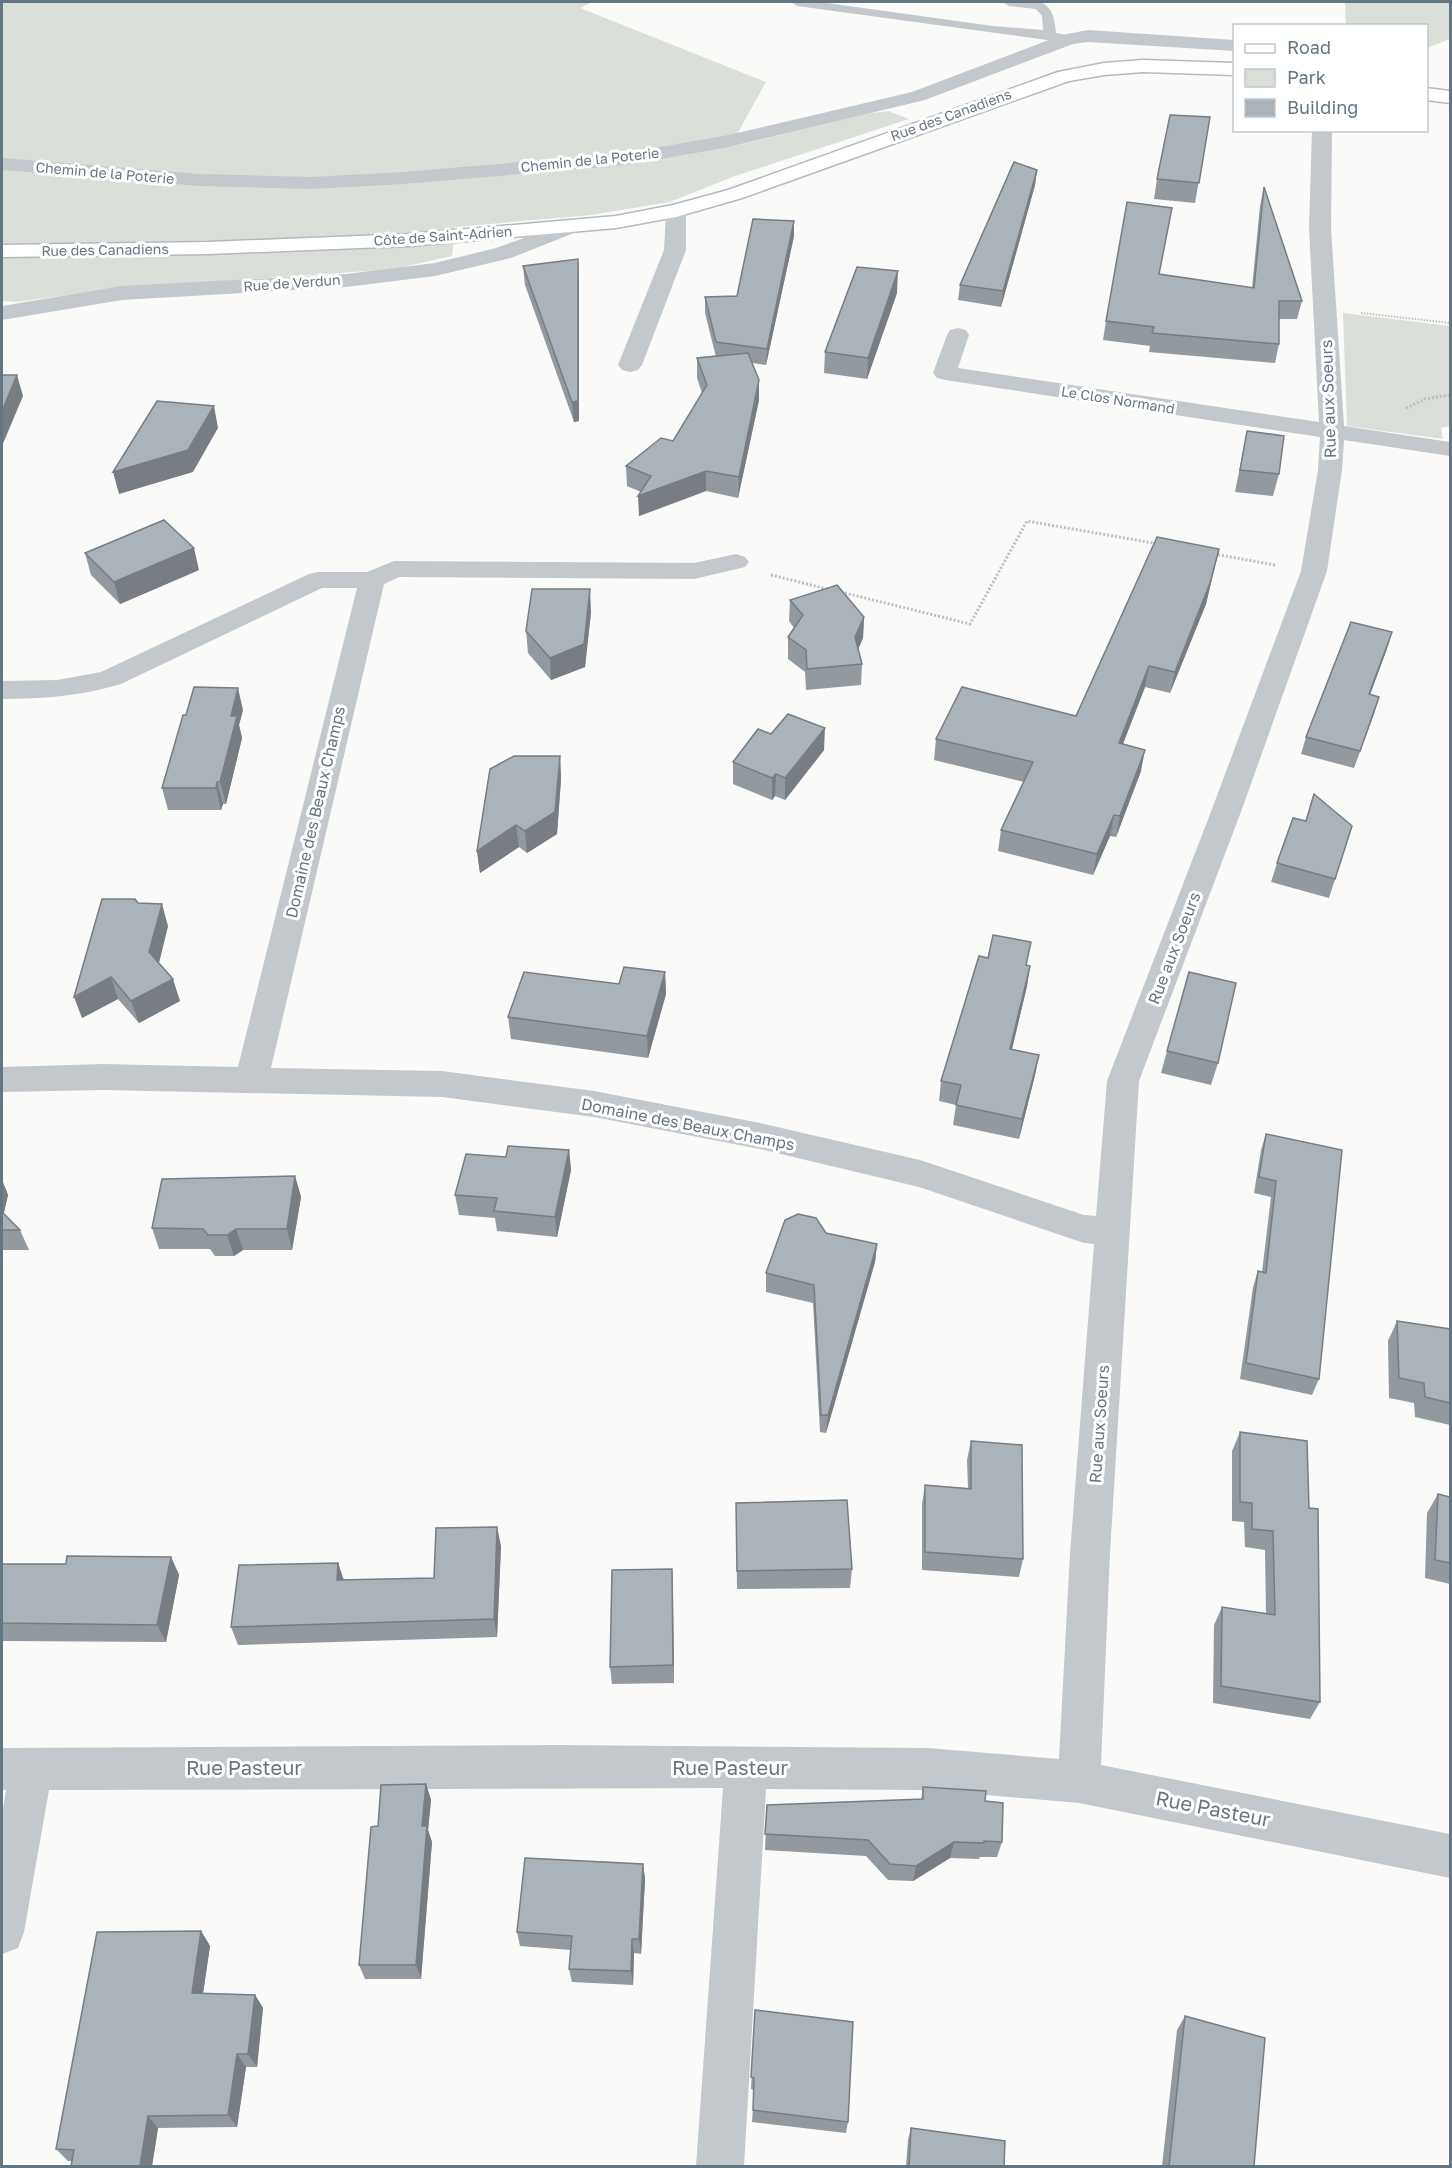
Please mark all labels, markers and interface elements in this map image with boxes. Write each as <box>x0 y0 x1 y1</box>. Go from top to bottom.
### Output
legend <box>1233 24 1428 132</box>
text: Road <box>1287 36 1331 58</box>
text: Park <box>1287 66 1326 88</box>
street label: Rue des Canadiens <box>888 85 1014 144</box>
text: Building <box>1287 96 1358 118</box>
street label: Chemin de la Poterie <box>520 144 660 175</box>
street label: Chemin de la Poterie <box>35 158 175 187</box>
street label: Côte de Saint-Adrien <box>373 222 513 249</box>
street label: Rue des Canadiens <box>41 240 169 259</box>
street label: Rue de Verdun <box>243 271 341 294</box>
street label: Rue aux Soeurs <box>1316 339 1340 459</box>
street label: Le Clos Normand <box>1060 382 1176 417</box>
street label: Domaine des Beaux Champs <box>281 704 349 920</box>
street label: Rue aux Soeurs <box>1143 889 1205 1007</box>
street label: Domaine des Beaux Champs <box>580 1094 796 1154</box>
street label: Rue aux Soeurs <box>1085 1364 1113 1484</box>
street label: Rue Pasteur <box>186 1755 302 1779</box>
street label: Rue Pasteur <box>672 1755 788 1779</box>
street label: Rue Pasteur <box>1154 1785 1273 1831</box>

